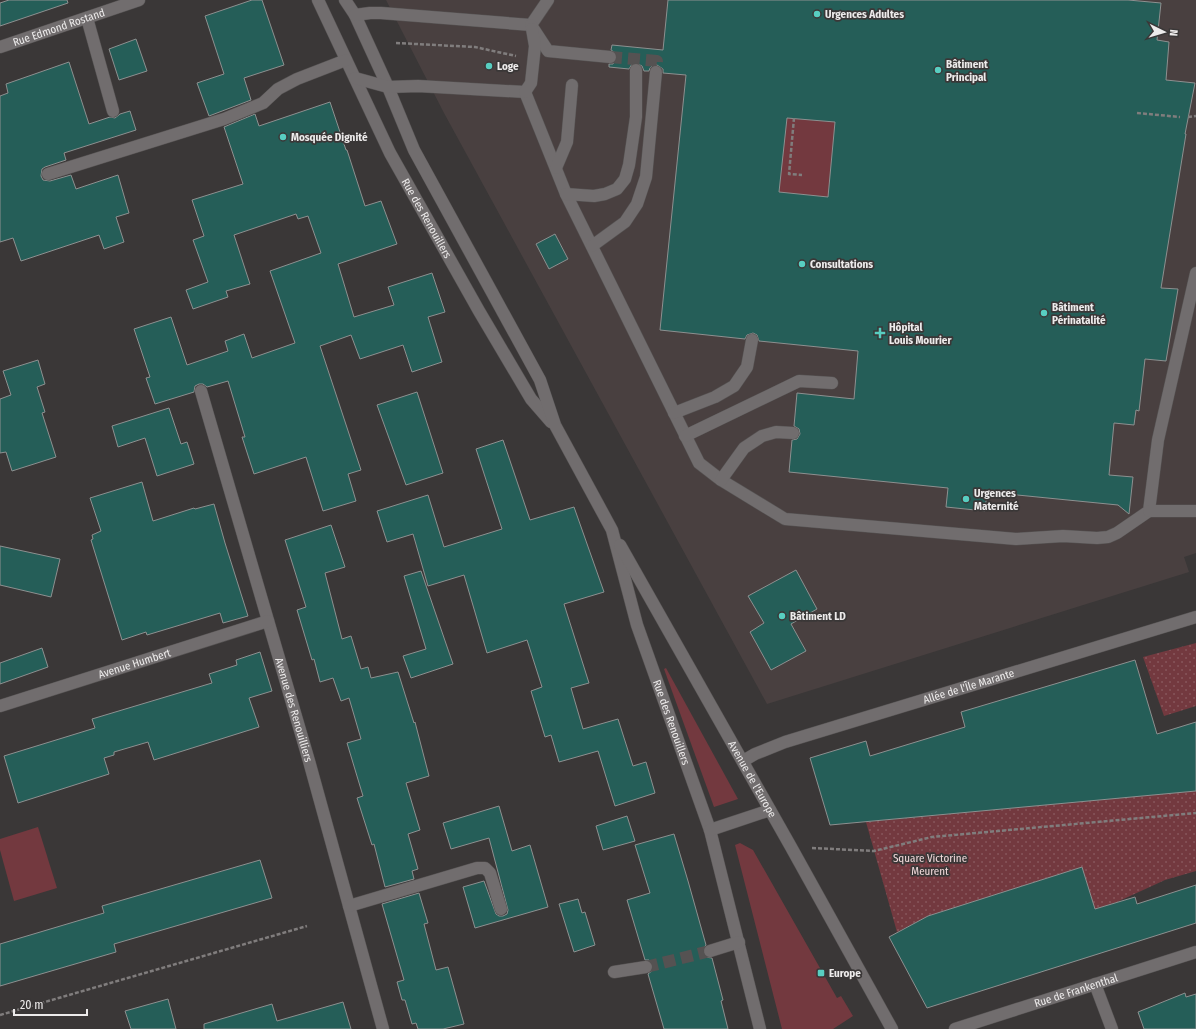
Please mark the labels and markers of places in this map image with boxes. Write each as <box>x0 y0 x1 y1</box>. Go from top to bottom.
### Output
place label: Urgences Adultes <box>825 8 904 21</box>
marker: Urgences Adultes <box>812 9 822 19</box>
place label: Bâtiment Principal <box>946 58 988 84</box>
place label: Loge <box>497 60 519 73</box>
marker: Loge <box>484 61 494 71</box>
marker: Bâtiment Principal <box>933 65 943 75</box>
place label: Mosquée Dignité <box>291 131 368 144</box>
marker: Mosquée Dignité <box>278 132 288 142</box>
place label: Consultations <box>810 258 873 271</box>
marker: Consultations <box>797 259 807 269</box>
place label: Bâtiment Périnatalité <box>1052 301 1106 327</box>
marker: Bâtiment Périnatalité <box>1039 308 1049 318</box>
place label: Hôpital Louis Mourier <box>889 321 952 347</box>
marker: Hôpital Louis Mourier <box>874 327 886 339</box>
place label: Urgences Maternité <box>974 487 1019 513</box>
marker: Urgences Maternité <box>961 494 971 504</box>
place label: Bâtiment LD <box>790 610 846 623</box>
marker: Bâtiment LD <box>777 611 787 621</box>
place label: Europe <box>829 967 861 980</box>
marker: Europe <box>816 968 826 978</box>

